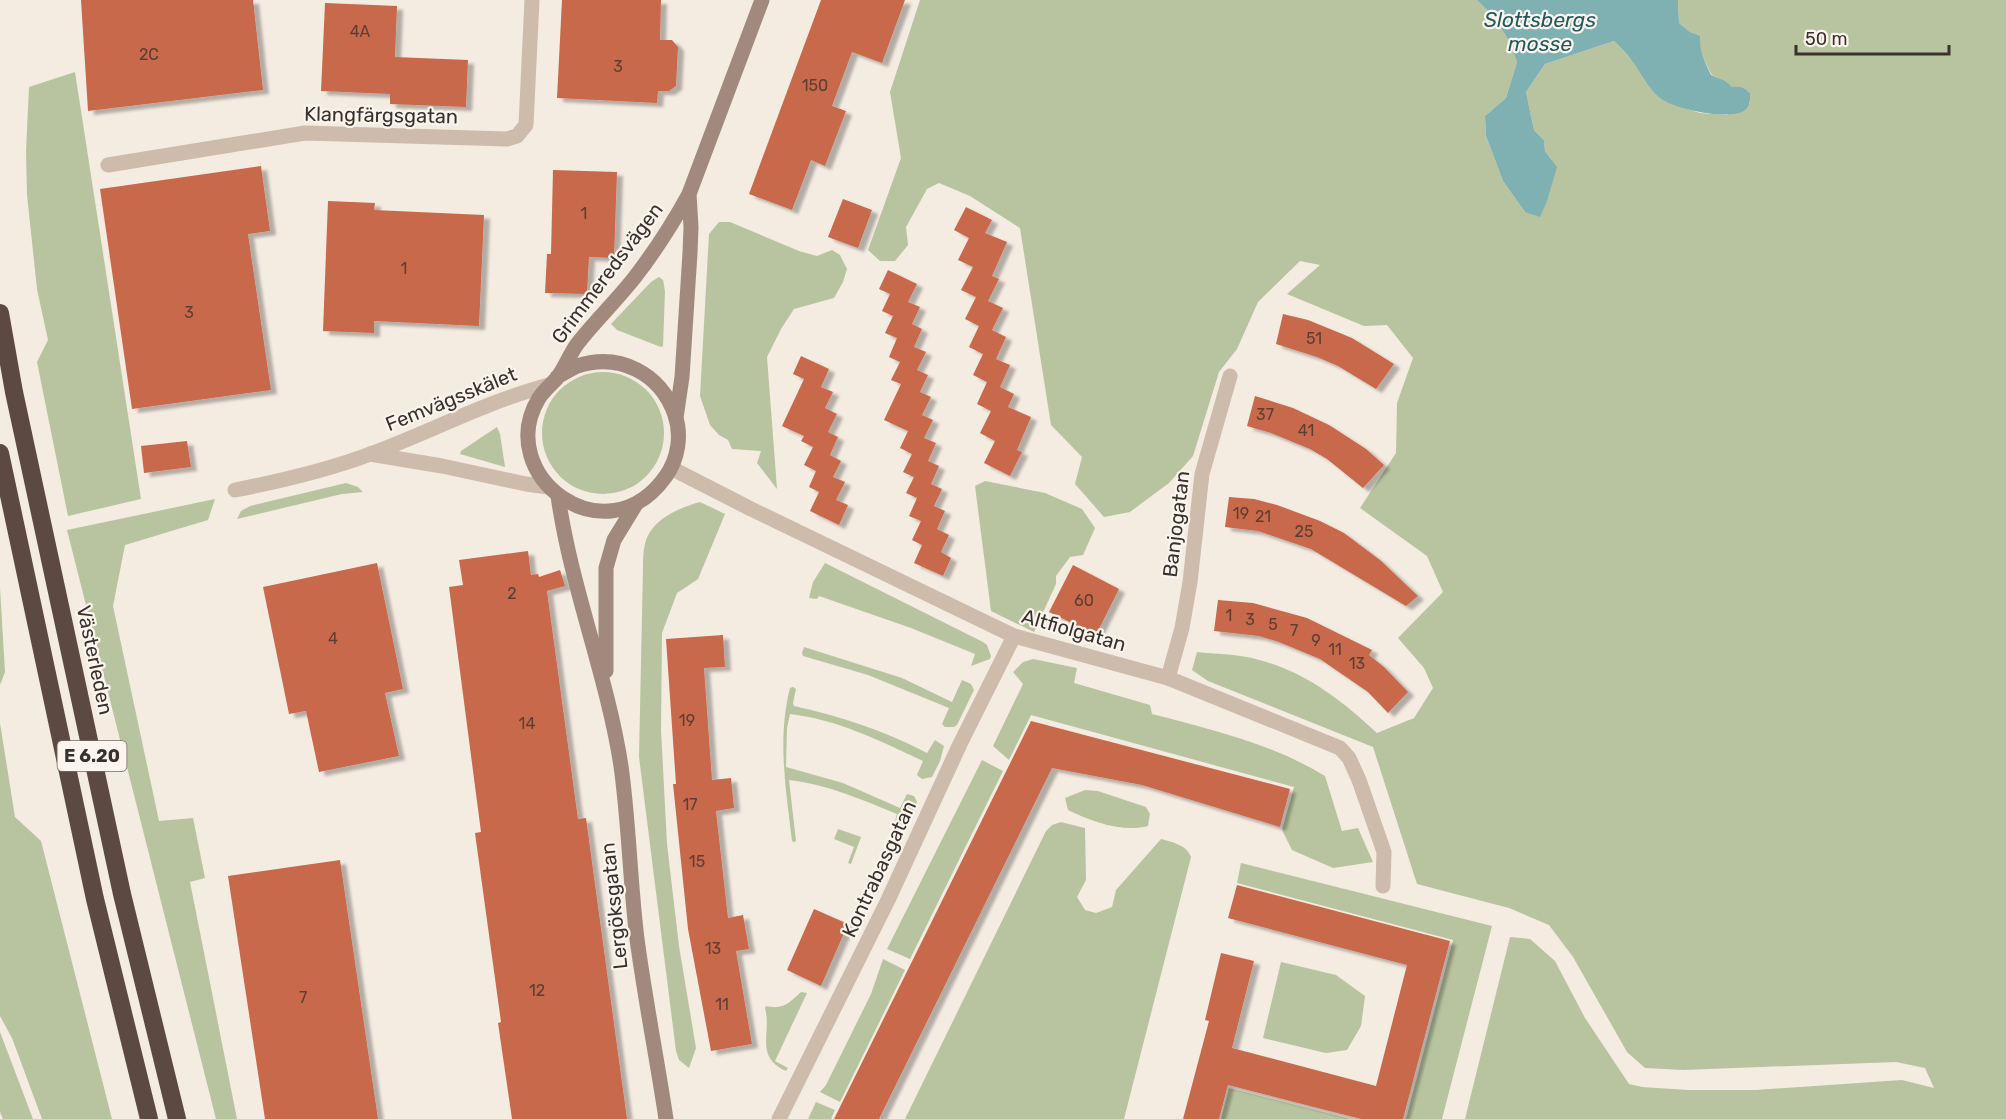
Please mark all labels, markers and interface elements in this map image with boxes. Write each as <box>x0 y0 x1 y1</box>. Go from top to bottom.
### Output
water label: Slottsbergs mosse <box>1484 7 1596 56</box>
scale bar <box>1796 18 1949 56</box>
house number: 4A <box>350 22 371 41</box>
text: 50 m <box>1805 28 1848 50</box>
house number: 2C <box>139 45 159 64</box>
house number: 3 <box>613 57 623 76</box>
house number: 150 <box>802 76 828 95</box>
street label: Klangfärgsgatan <box>304 102 458 128</box>
street label: Grimmeredsvägen <box>546 198 668 348</box>
house number: 1 <box>581 204 587 223</box>
house number: 1 <box>401 259 407 278</box>
house number: 3 <box>184 303 194 322</box>
house number: 51 <box>1306 329 1322 348</box>
street label: Femvägsskälet <box>382 362 520 436</box>
house number: 37 <box>1256 405 1274 424</box>
house number: 41 <box>1298 421 1314 440</box>
street label: Banjogatan <box>1158 469 1194 579</box>
house number: 19 <box>1233 504 1249 523</box>
house number: 21 <box>1255 507 1271 526</box>
house number: 25 <box>1295 522 1313 541</box>
house number: 2 <box>507 584 517 603</box>
house number: 60 <box>1074 591 1094 610</box>
street label: Västerleden <box>72 603 118 717</box>
street label: Altfiolgatan <box>1019 604 1129 656</box>
house number: 1 <box>1226 606 1232 625</box>
house number: 3 <box>1245 610 1255 629</box>
house number: 5 <box>1268 615 1278 634</box>
house number: 7 <box>1290 621 1298 640</box>
house number: 4 <box>328 629 338 648</box>
house number: 9 <box>1311 631 1321 650</box>
house number: 11 <box>1328 640 1342 659</box>
house number: 13 <box>1349 654 1365 673</box>
house number: 19 <box>679 711 695 730</box>
house number: 14 <box>519 714 535 733</box>
road number: E 6.20 <box>58 741 127 771</box>
house number: 17 <box>682 795 698 814</box>
street label: Kontrabasgatan <box>837 797 921 941</box>
street label: Lergöksgatan <box>595 841 633 971</box>
house number: 15 <box>689 852 705 871</box>
house number: 13 <box>705 939 721 958</box>
house number: 12 <box>529 981 545 1000</box>
house number: 7 <box>299 988 307 1007</box>
house number: 11 <box>715 995 729 1014</box>

